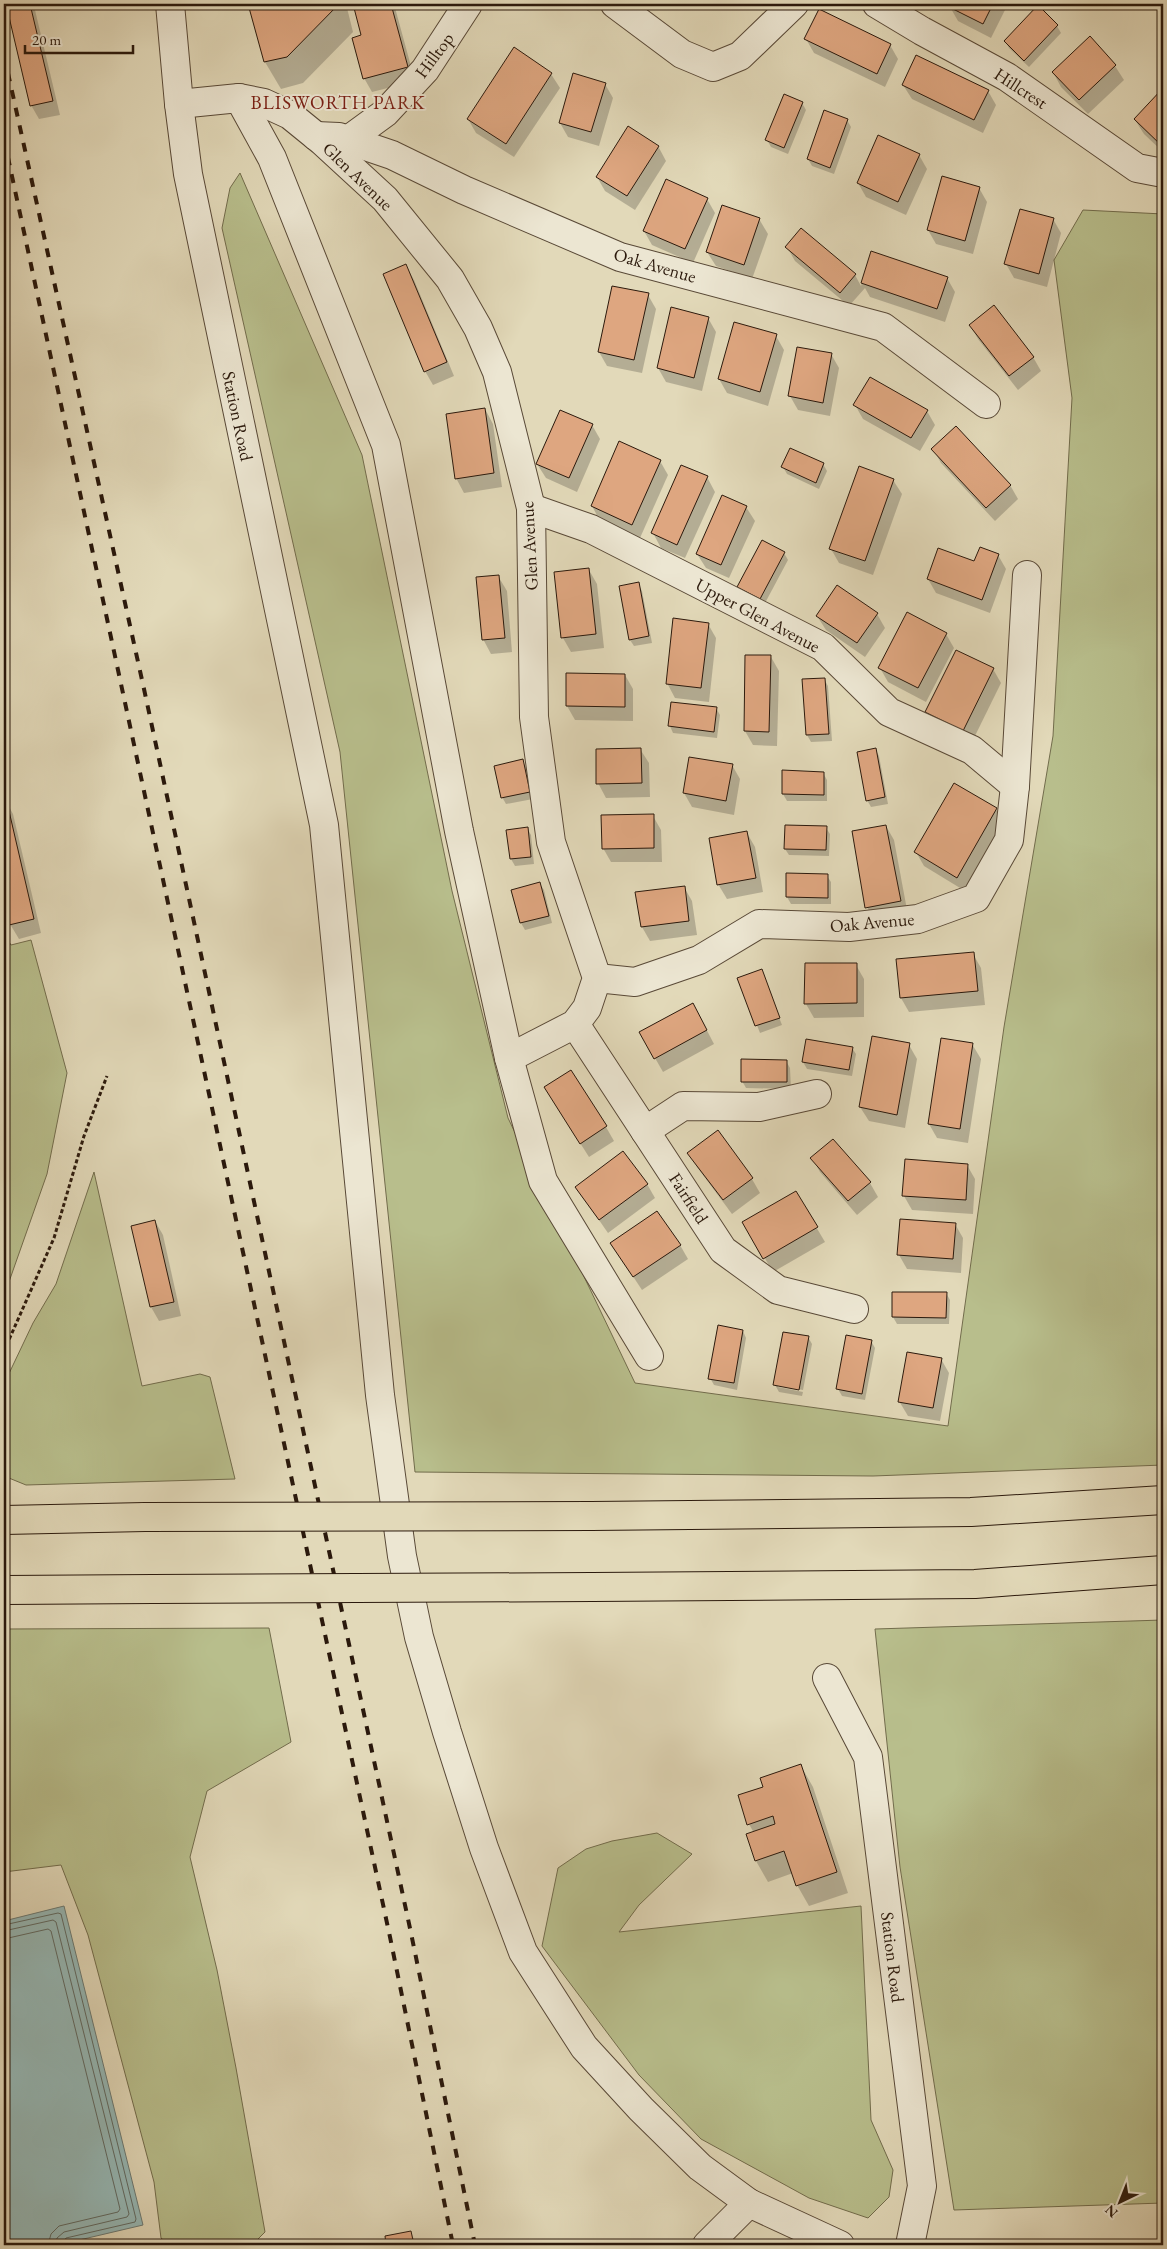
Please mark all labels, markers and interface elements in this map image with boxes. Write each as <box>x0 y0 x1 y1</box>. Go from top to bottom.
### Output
scale bar <box>25 22 132 54</box>
street label: Hilltop <box>409 27 459 83</box>
text: 20 m <box>32 30 61 49</box>
street label: Hillcrest <box>990 62 1052 114</box>
district label: BLISWORTH PARK <box>251 90 425 115</box>
street label: Glen Avenue <box>318 137 398 215</box>
street label: Oak Avenue <box>611 242 699 288</box>
street label: Station Road <box>217 369 259 464</box>
street label: Glen Avenue <box>515 501 543 591</box>
street label: Upper Glen Avenue <box>692 572 824 658</box>
street label: Oak Avenue <box>829 907 915 937</box>
street label: Fairfield <box>664 1168 714 1229</box>
street label: Station Road <box>876 1910 910 2004</box>
north arrow <box>1094 2176 1144 2226</box>
text: N <box>1100 2201 1121 2222</box>

